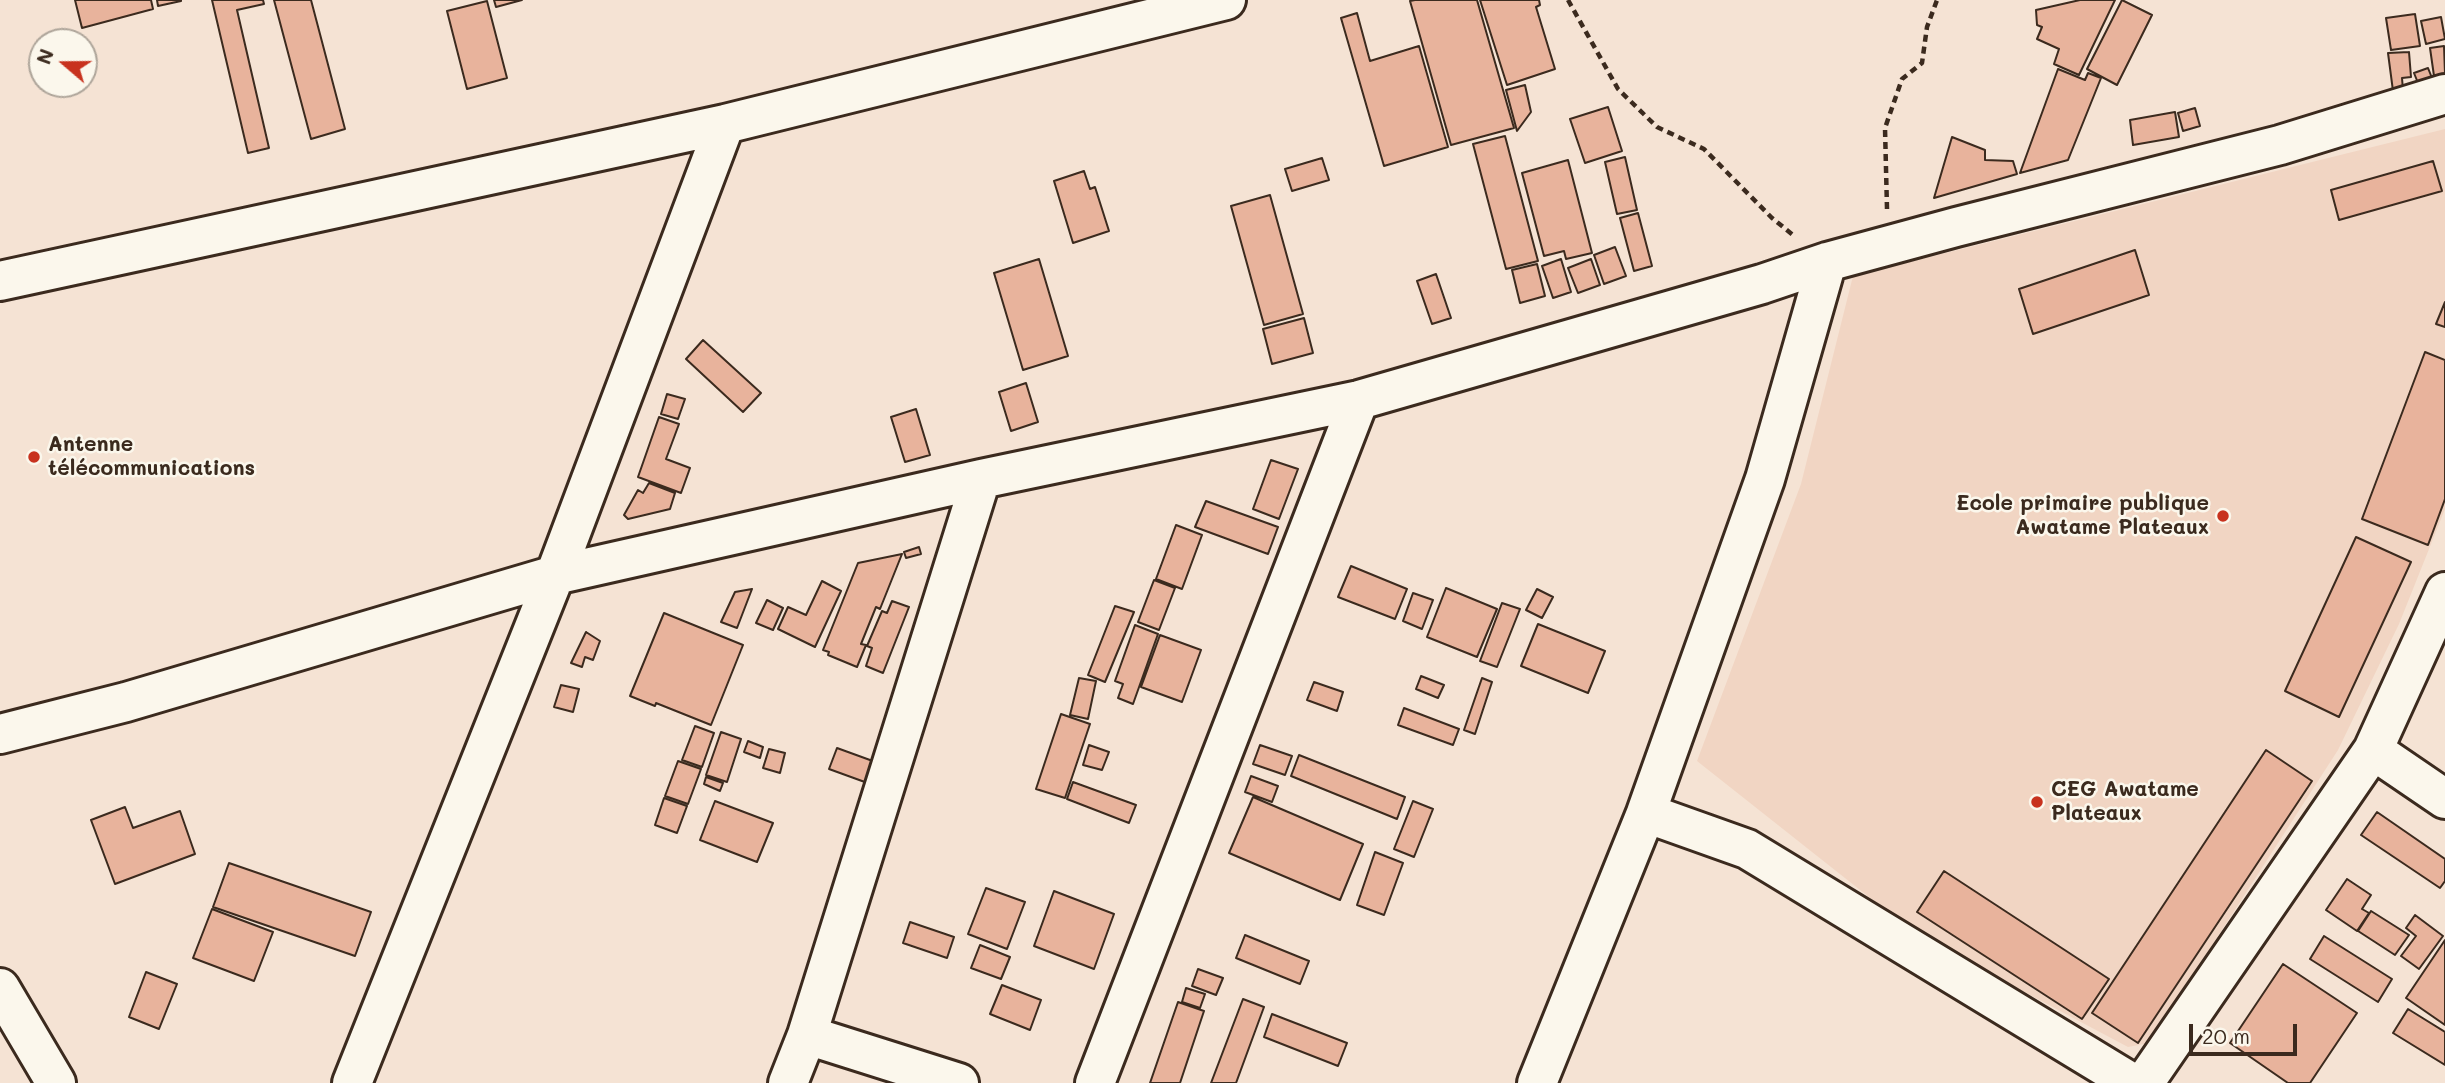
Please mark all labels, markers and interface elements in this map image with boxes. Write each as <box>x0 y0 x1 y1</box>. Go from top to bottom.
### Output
north arrow <box>28 28 98 98</box>
text: N <box>30 45 59 67</box>
place label: Antenne télécommunications <box>48 432 255 482</box>
marker: Antenne télécommunications <box>26 449 42 465</box>
place label: Ecole primaire publique Awatame Plateaux <box>1956 491 2209 541</box>
marker: Ecole primaire publique Awatame Plateaux <box>2215 508 2231 524</box>
place label: CEG Awatame Plateaux <box>2051 777 2199 827</box>
marker: CEG Awatame Plateaux <box>2029 794 2045 810</box>
scale bar <box>2193 1010 2302 1054</box>
text: 20 m <box>2202 1022 2250 1049</box>

